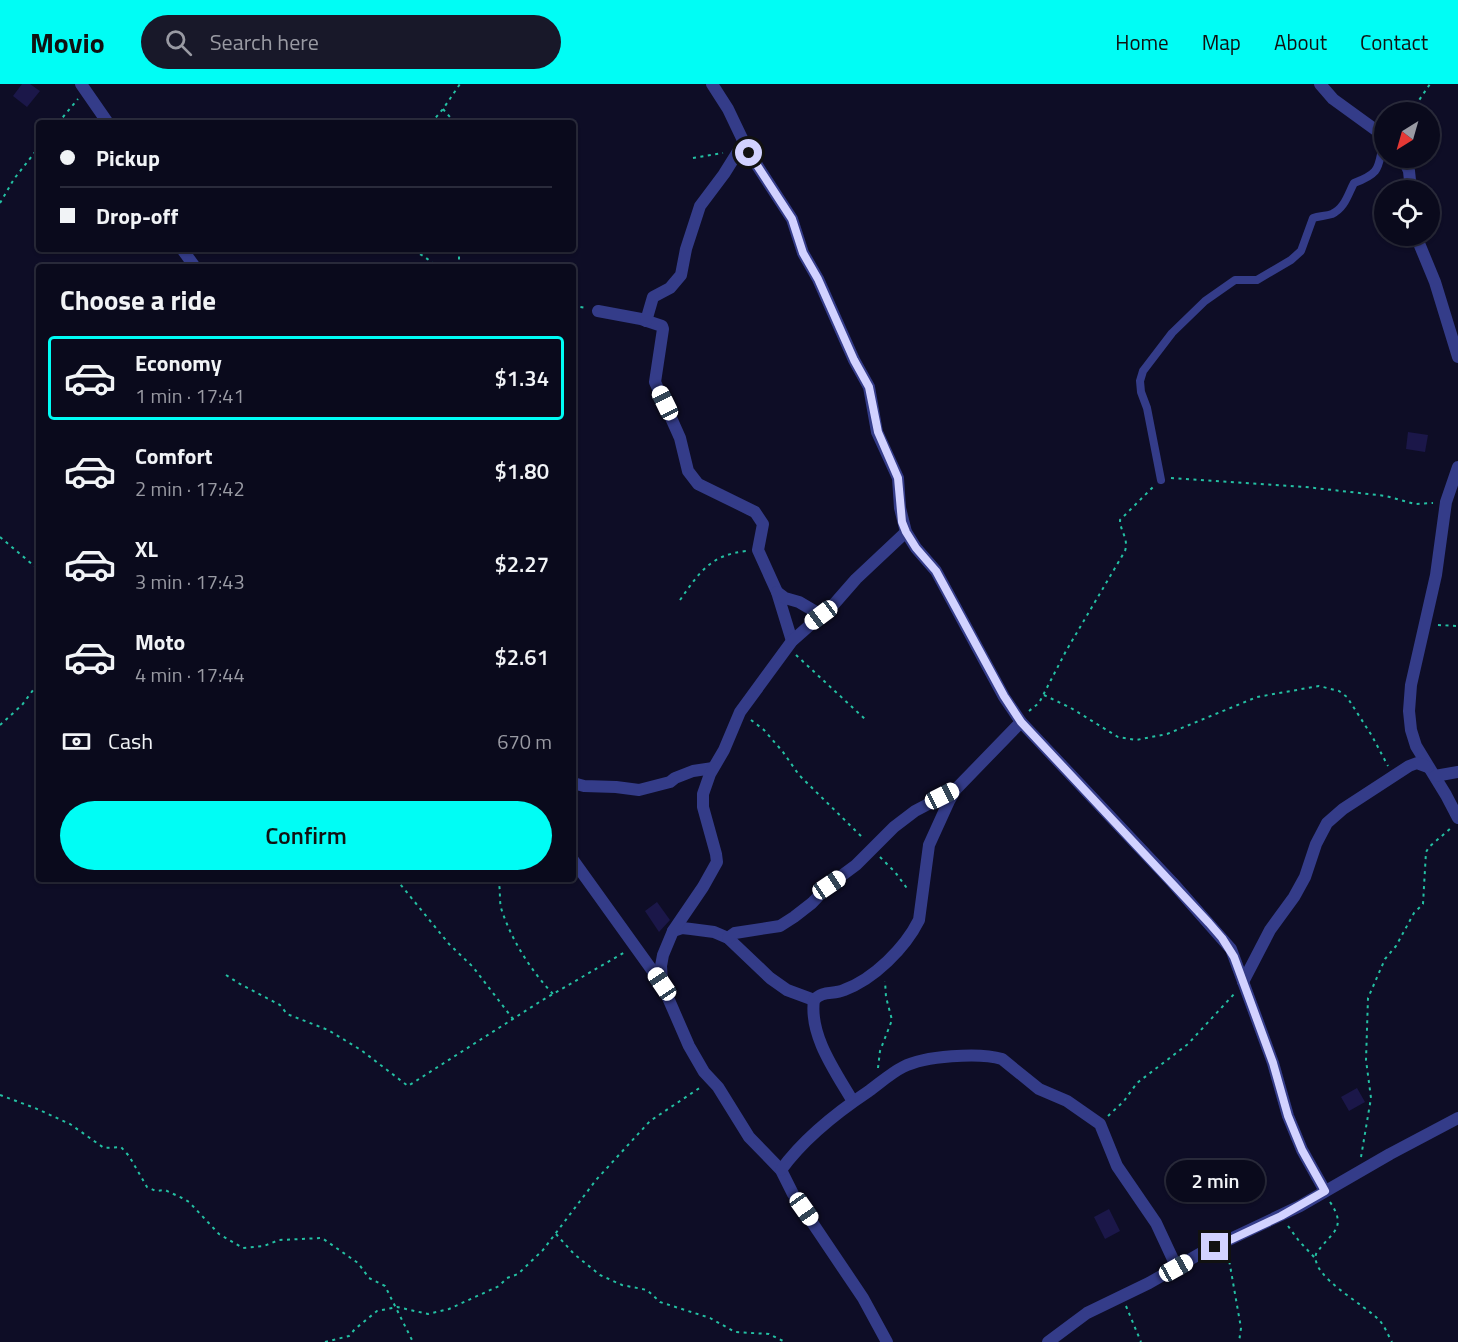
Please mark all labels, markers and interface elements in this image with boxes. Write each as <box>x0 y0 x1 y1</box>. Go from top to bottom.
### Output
search box <box>141 15 561 69</box>
text: Movio <box>30 21 105 64</box>
text: Search here <box>210 25 319 59</box>
icon: search <box>162 26 195 59</box>
text: Home <box>1115 26 1169 58</box>
text: Map <box>1202 26 1241 58</box>
text: About <box>1274 26 1327 58</box>
text: Contact <box>1360 26 1428 58</box>
north arrow <box>1374 102 1440 168</box>
map controls <box>1374 102 1440 246</box>
route start <box>735 139 762 166</box>
text: Pickup <box>96 141 160 175</box>
button: locate <box>1374 180 1440 246</box>
text: Drop-off <box>96 199 178 233</box>
text: Choose a ride <box>60 279 216 320</box>
text: Economy <box>135 346 222 380</box>
icon: car <box>63 351 117 405</box>
text: $1.34 <box>494 361 549 395</box>
text: 1 min · 17:41 <box>135 380 245 411</box>
car <box>649 383 681 423</box>
text: Comfort <box>135 439 213 473</box>
icon: car <box>63 444 117 498</box>
text: $1.80 <box>494 454 549 488</box>
text: 2 min · 17:42 <box>135 473 245 504</box>
text: XL <box>135 532 158 566</box>
icon: car <box>63 537 117 591</box>
text: $2.27 <box>494 547 549 581</box>
text: 3 min · 17:43 <box>135 566 245 597</box>
car <box>801 597 841 633</box>
text: Moto <box>135 625 185 659</box>
icon: car <box>63 630 117 684</box>
text: $2.61 <box>494 640 549 674</box>
text: 4 min · 17:44 <box>135 659 245 690</box>
text: Cash <box>108 724 153 758</box>
icon: cash <box>60 725 93 758</box>
text: 670 m <box>497 726 552 757</box>
car <box>922 780 962 812</box>
button: Confirm <box>60 801 552 870</box>
car <box>809 867 849 903</box>
car <box>644 964 680 1004</box>
callout: 2 min <box>1166 1160 1264 1202</box>
text: 2 min <box>1191 1165 1240 1196</box>
car <box>786 1189 822 1229</box>
route end <box>1201 1233 1228 1260</box>
car <box>1156 1251 1196 1285</box>

